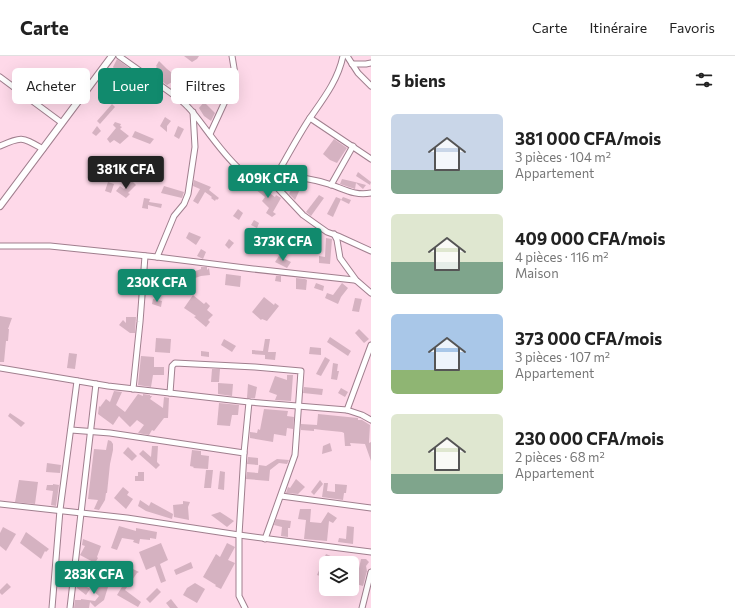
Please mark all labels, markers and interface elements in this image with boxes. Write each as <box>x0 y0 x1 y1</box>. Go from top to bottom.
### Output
text: Carte <box>20 16 69 39</box>
text: Carte <box>532 19 567 36</box>
text: Itinéraire <box>589 19 647 36</box>
text: Favoris <box>669 19 715 36</box>
chip: Acheter <box>12 68 90 104</box>
chip: Louer <box>98 68 163 104</box>
chip: Filtres <box>171 68 239 104</box>
icon: filters <box>693 69 715 91</box>
text: 5 biens <box>391 70 446 91</box>
text: 381 000 CFA/mois <box>515 128 661 149</box>
icon: home <box>423 130 471 178</box>
text: 3 pièces · 104 m² <box>515 149 611 165</box>
pin: 381K CFA <box>85 156 167 190</box>
text: 381K CFA <box>97 161 155 177</box>
pin: 409K CFA <box>227 165 309 199</box>
text: Appartement <box>515 165 594 181</box>
text: 409K CFA <box>237 170 299 186</box>
pin: 373K CFA <box>242 228 324 262</box>
text: 409 000 CFA/mois <box>515 228 665 249</box>
icon: home <box>423 230 471 278</box>
text: 373K CFA <box>254 233 312 249</box>
text: 4 pièces · 116 m² <box>515 249 609 265</box>
text: Maison <box>515 265 559 281</box>
pin: 230K CFA <box>116 269 198 303</box>
text: 230K CFA <box>127 274 187 290</box>
text: 373 000 CFA/mois <box>515 328 662 349</box>
icon: home <box>423 330 471 378</box>
text: 3 pièces · 107 m² <box>515 349 610 365</box>
text: Appartement <box>515 365 594 381</box>
text: 230 000 CFA/mois <box>515 428 664 449</box>
icon: home <box>423 430 471 478</box>
text: 2 pièces · 68 m² <box>515 449 605 465</box>
text: Appartement <box>515 465 594 481</box>
map controls <box>319 556 359 596</box>
button: layers <box>319 556 359 596</box>
pin: 283K CFA <box>53 561 135 595</box>
text: 283K CFA <box>64 566 124 582</box>

